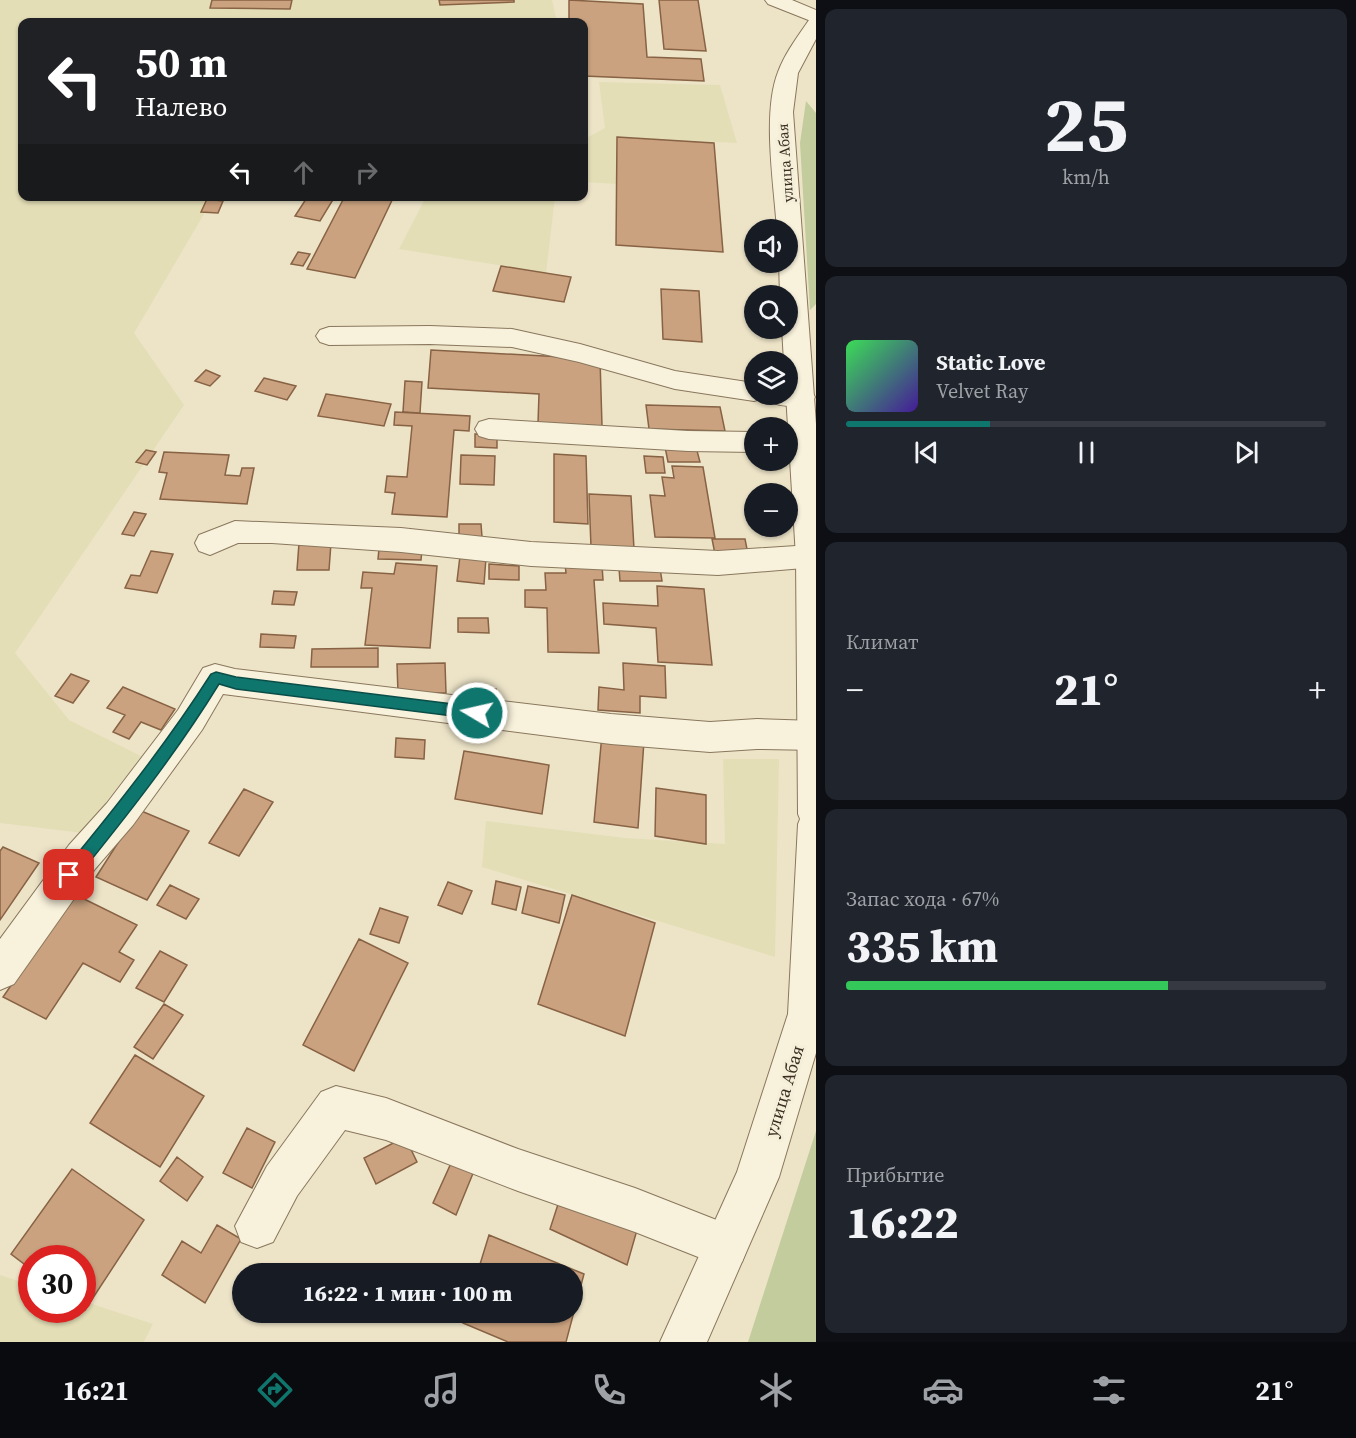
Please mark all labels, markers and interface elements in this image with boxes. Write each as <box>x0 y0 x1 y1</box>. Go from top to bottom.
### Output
text: 50 m <box>135 33 228 91</box>
icon: left <box>36 42 114 120</box>
text: 25 <box>1044 70 1128 177</box>
text: Налево <box>135 88 227 125</box>
street label: улица Абая <box>772 123 798 203</box>
icon: left <box>224 156 257 189</box>
icon: ahead <box>287 156 320 189</box>
icon: right <box>350 156 383 189</box>
text: km/h <box>1062 163 1110 191</box>
map controls <box>744 219 798 537</box>
button: sound <box>744 219 798 273</box>
button: search <box>744 285 798 339</box>
text: Static Love <box>936 347 1046 377</box>
button: layers <box>744 351 798 405</box>
text: Velvet Ray <box>936 377 1028 405</box>
button: + <box>744 417 798 471</box>
icon: previous <box>910 436 943 469</box>
icon: pause <box>1070 436 1103 469</box>
icon: next <box>1230 436 1263 469</box>
button: − <box>744 483 798 537</box>
text: Климат <box>846 628 919 656</box>
text: 21° <box>1054 658 1118 720</box>
text: − <box>846 667 864 712</box>
text: + <box>1308 667 1326 712</box>
position arrow <box>445 681 509 745</box>
pin <box>43 849 94 900</box>
icon: arrive <box>52 858 85 891</box>
text: Запас хода · 67% <box>846 885 999 913</box>
text: 335 km <box>846 915 998 977</box>
street label: улица Абая <box>758 1042 810 1140</box>
text: Прибытие <box>846 1161 944 1189</box>
text: 16:22 <box>846 1191 959 1253</box>
speed limit sign: 30 <box>18 1245 96 1323</box>
text: 16:22 · 1 мин · 100 m <box>303 1278 512 1308</box>
icon: directions <box>254 1369 296 1411</box>
icon: music <box>421 1369 463 1411</box>
icon: phone <box>588 1369 630 1411</box>
icon: climate <box>755 1369 797 1411</box>
icon: car <box>922 1369 964 1411</box>
icon: filters <box>1088 1369 1130 1411</box>
text: 16:21 <box>62 1372 129 1409</box>
text: 21° <box>1255 1372 1293 1409</box>

